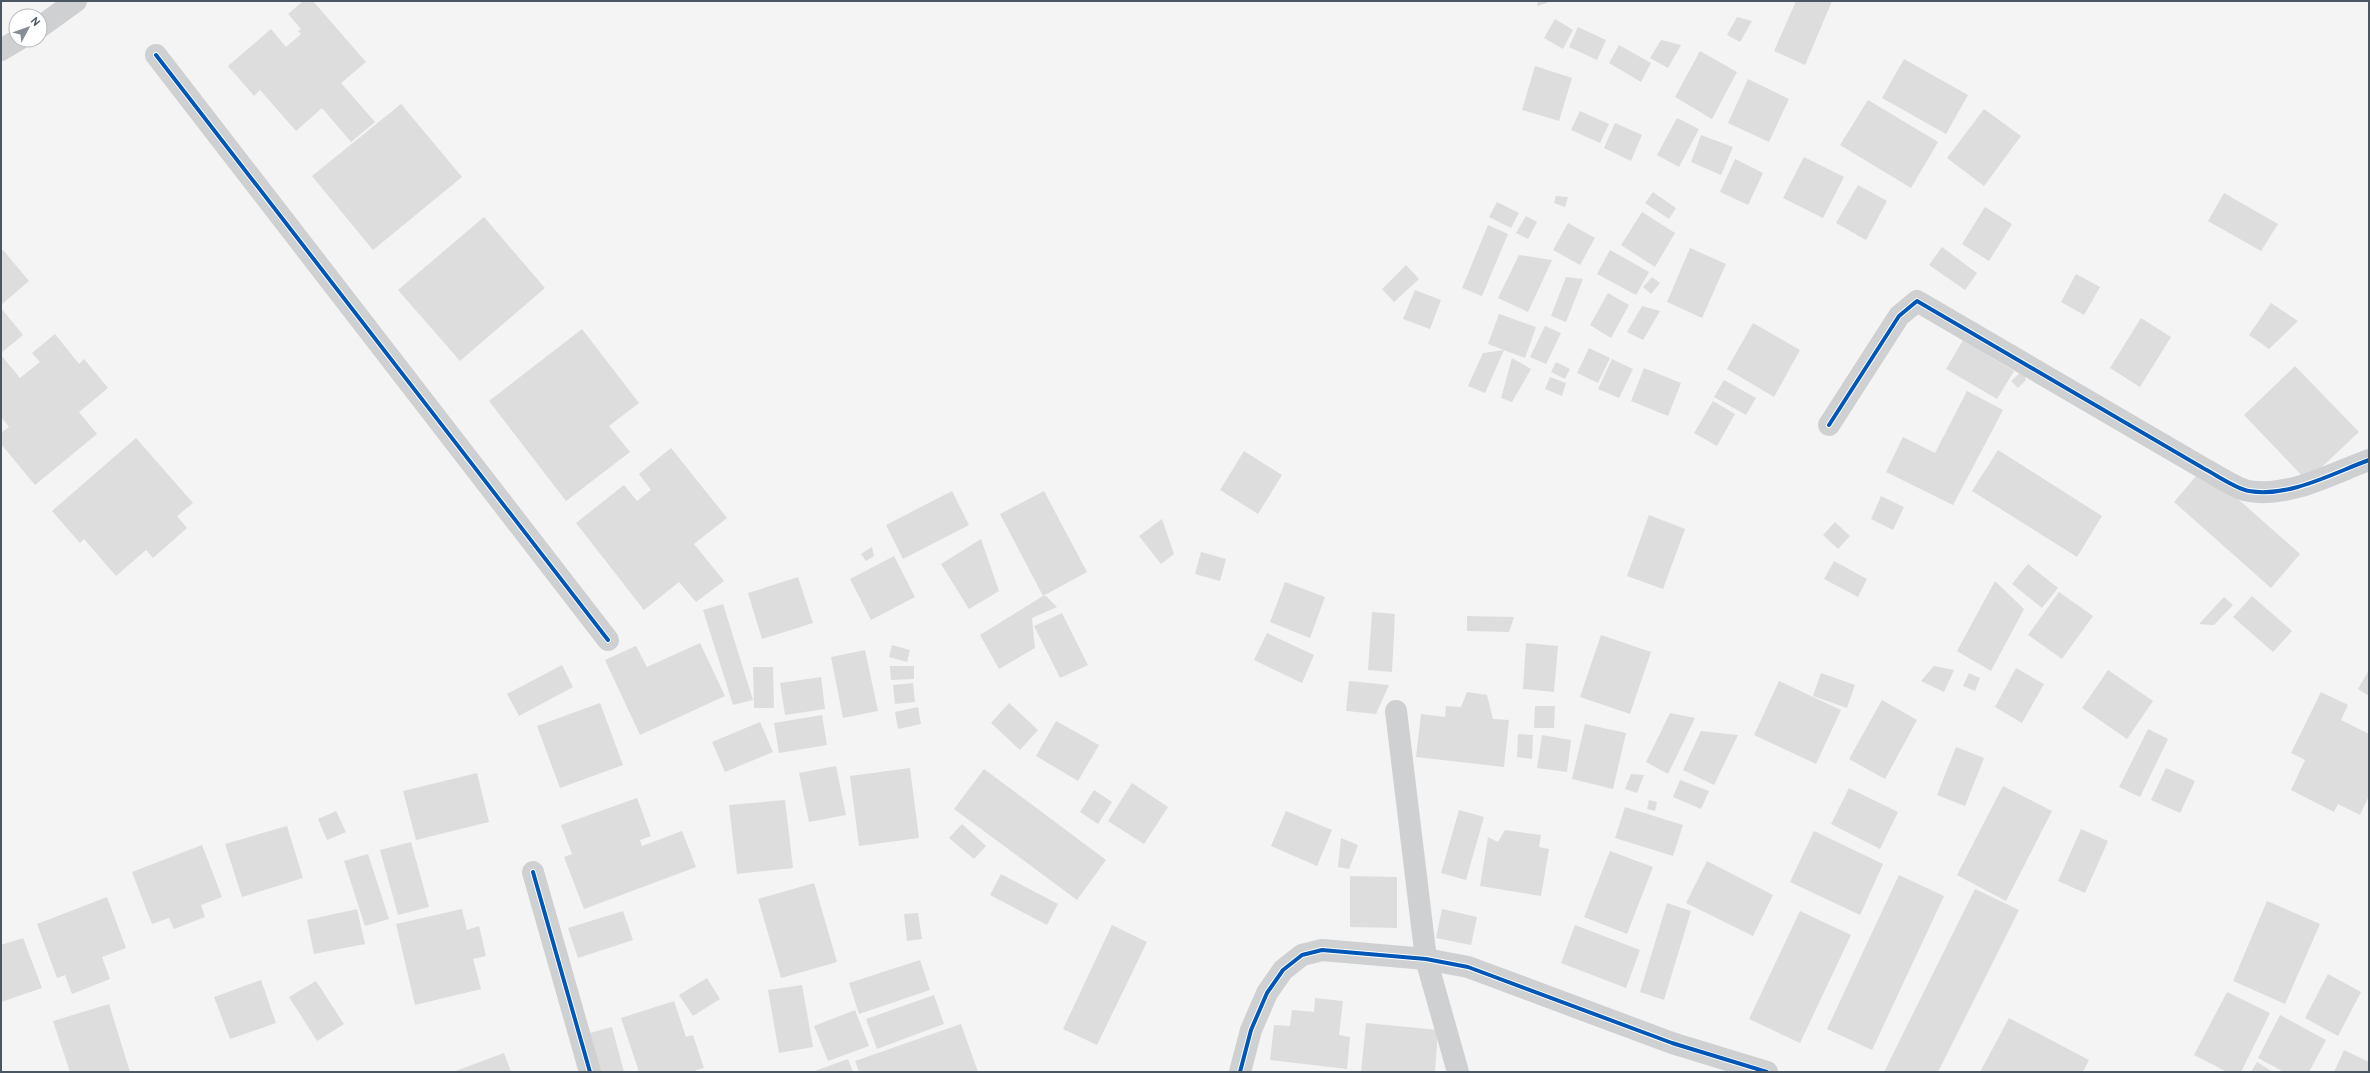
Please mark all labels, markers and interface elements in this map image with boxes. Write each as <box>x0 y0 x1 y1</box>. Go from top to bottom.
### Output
north arrow <box>8 8 48 48</box>
text: N <box>27 15 43 30</box>

